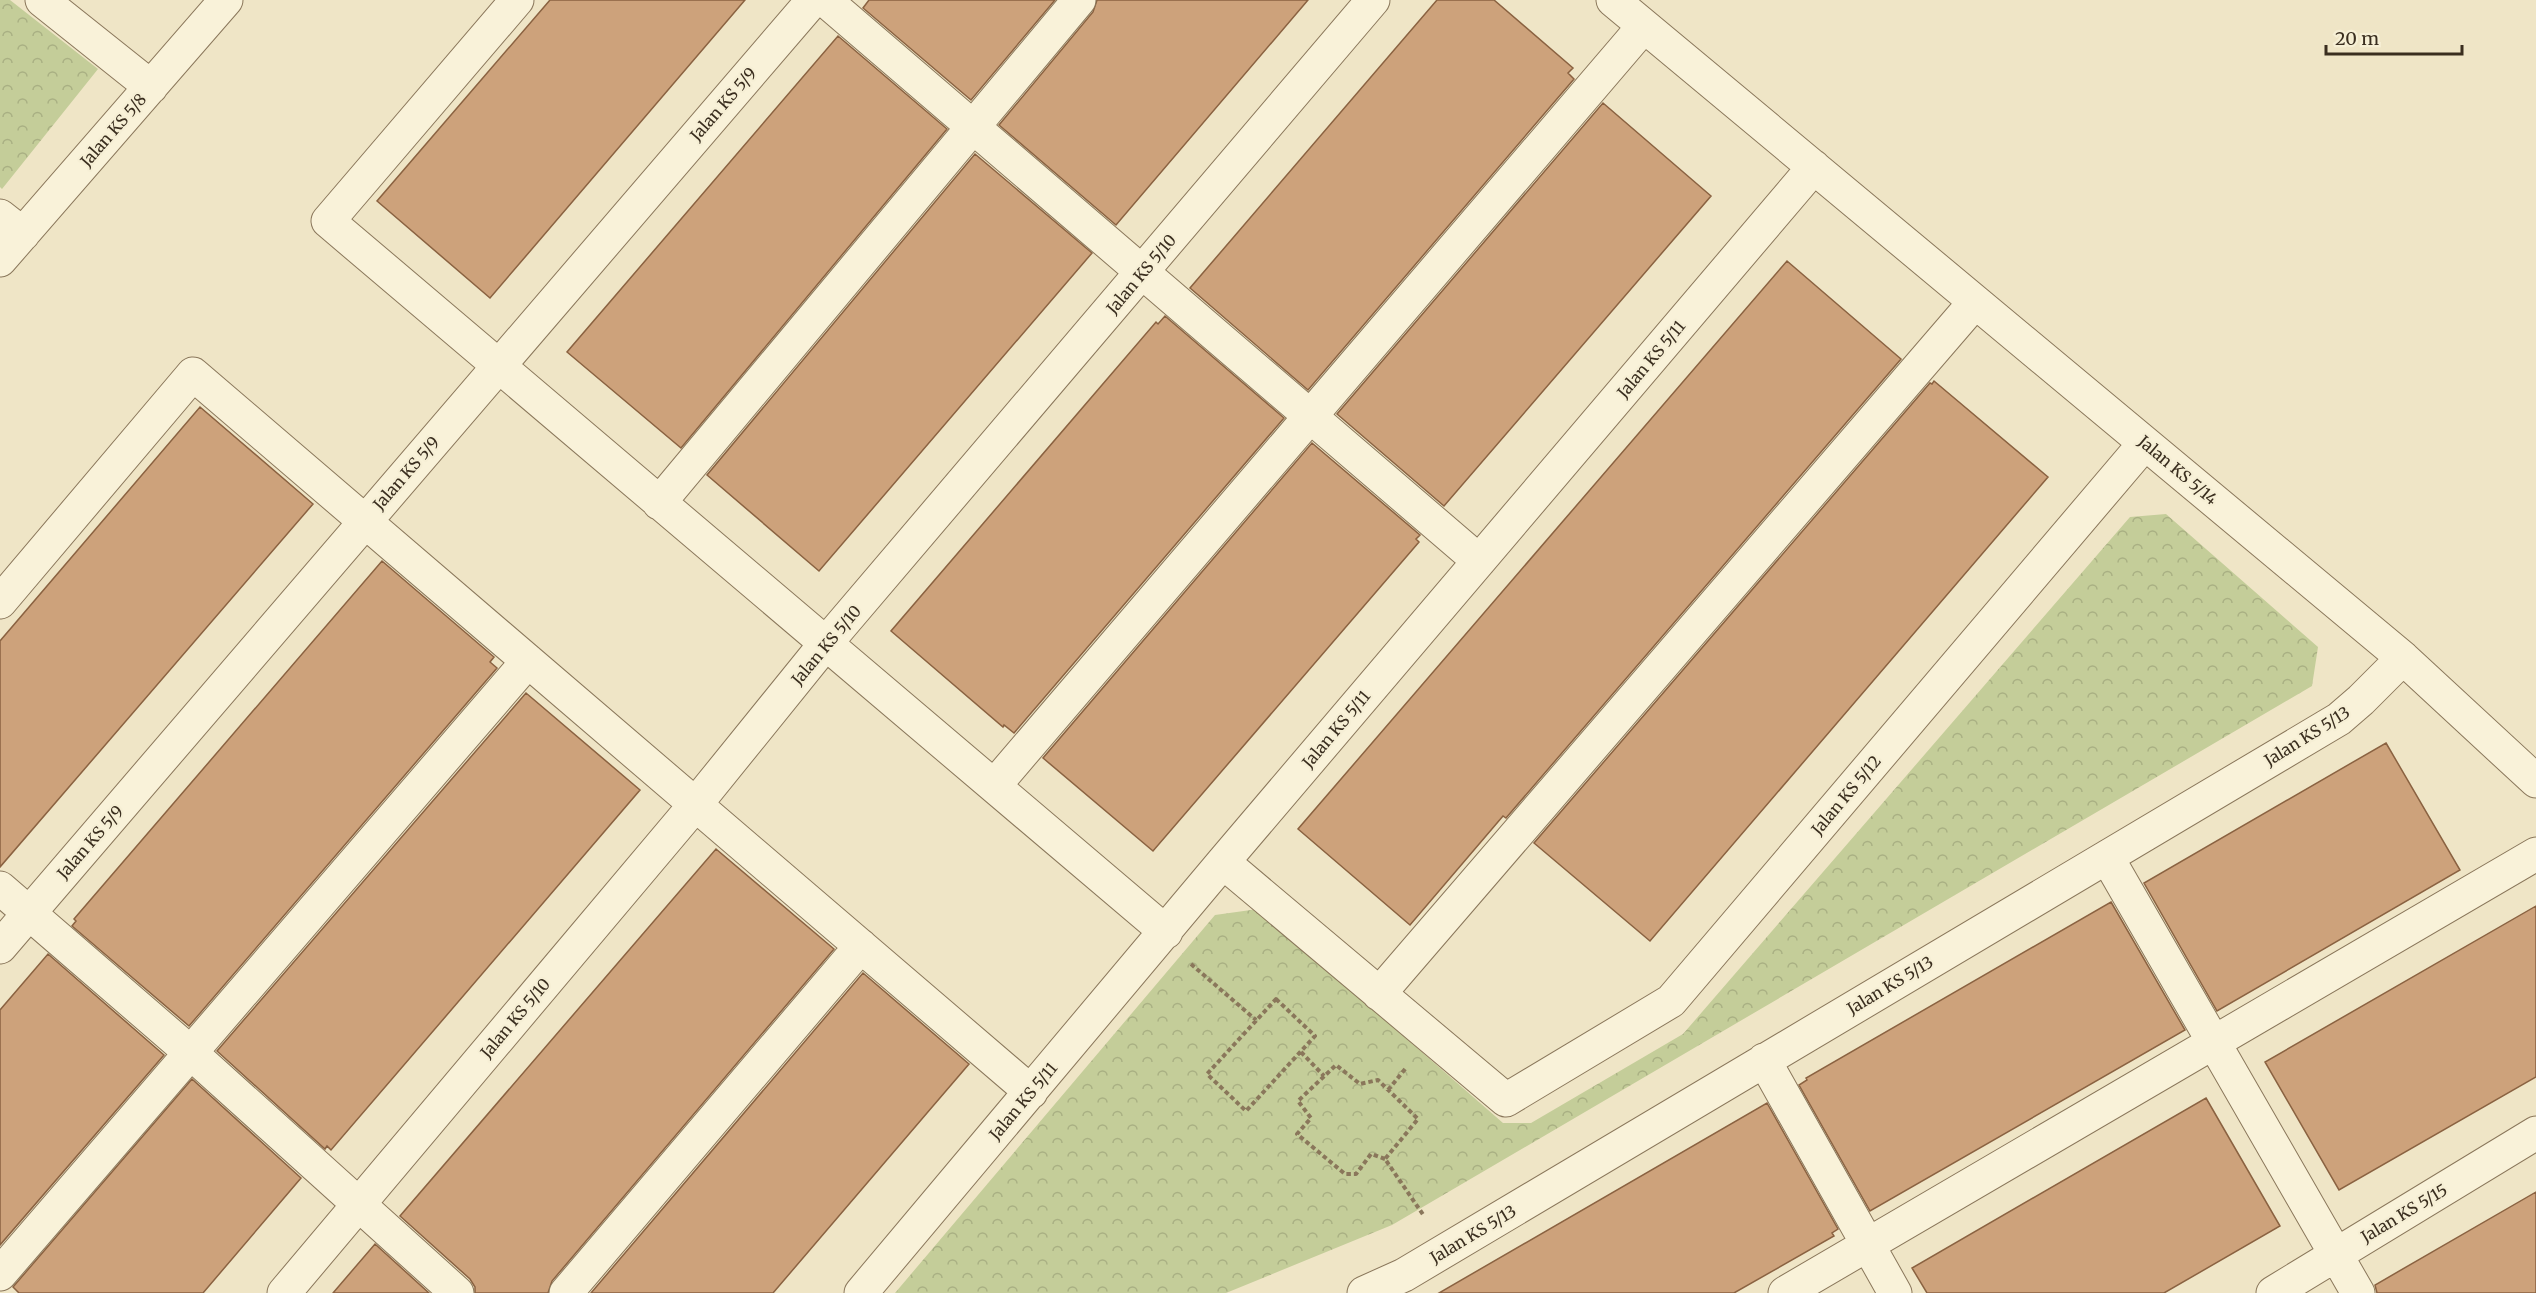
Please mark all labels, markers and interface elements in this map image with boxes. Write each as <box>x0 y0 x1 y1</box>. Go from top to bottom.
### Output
scale bar <box>2326 18 2462 56</box>
text: 20 m <box>2335 27 2379 50</box>
street label: Jalan KS 5/9 <box>685 63 760 146</box>
street label: Jalan KS 5/8 <box>75 89 150 171</box>
street label: Jalan KS 5/10 <box>1101 230 1180 319</box>
street label: Jalan KS 5/11 <box>1612 316 1689 403</box>
street label: Jalan KS 5/14 <box>2134 430 2222 509</box>
street label: Jalan KS 5/9 <box>368 432 443 515</box>
street label: Jalan KS 5/10 <box>786 601 865 690</box>
street label: Jalan KS 5/11 <box>1297 686 1374 773</box>
street label: Jalan KS 5/13 <box>2260 702 2353 771</box>
street label: Jalan KS 5/12 <box>1806 751 1885 840</box>
street label: Jalan KS 5/9 <box>52 801 127 884</box>
street label: Jalan KS 5/13 <box>1842 951 1937 1019</box>
street label: Jalan KS 5/10 <box>475 974 554 1063</box>
street label: Jalan KS 5/11 <box>984 1058 1061 1145</box>
street label: Jalan KS 5/15 <box>2356 1179 2451 1247</box>
street label: Jalan KS 5/13 <box>1425 1200 1520 1268</box>

